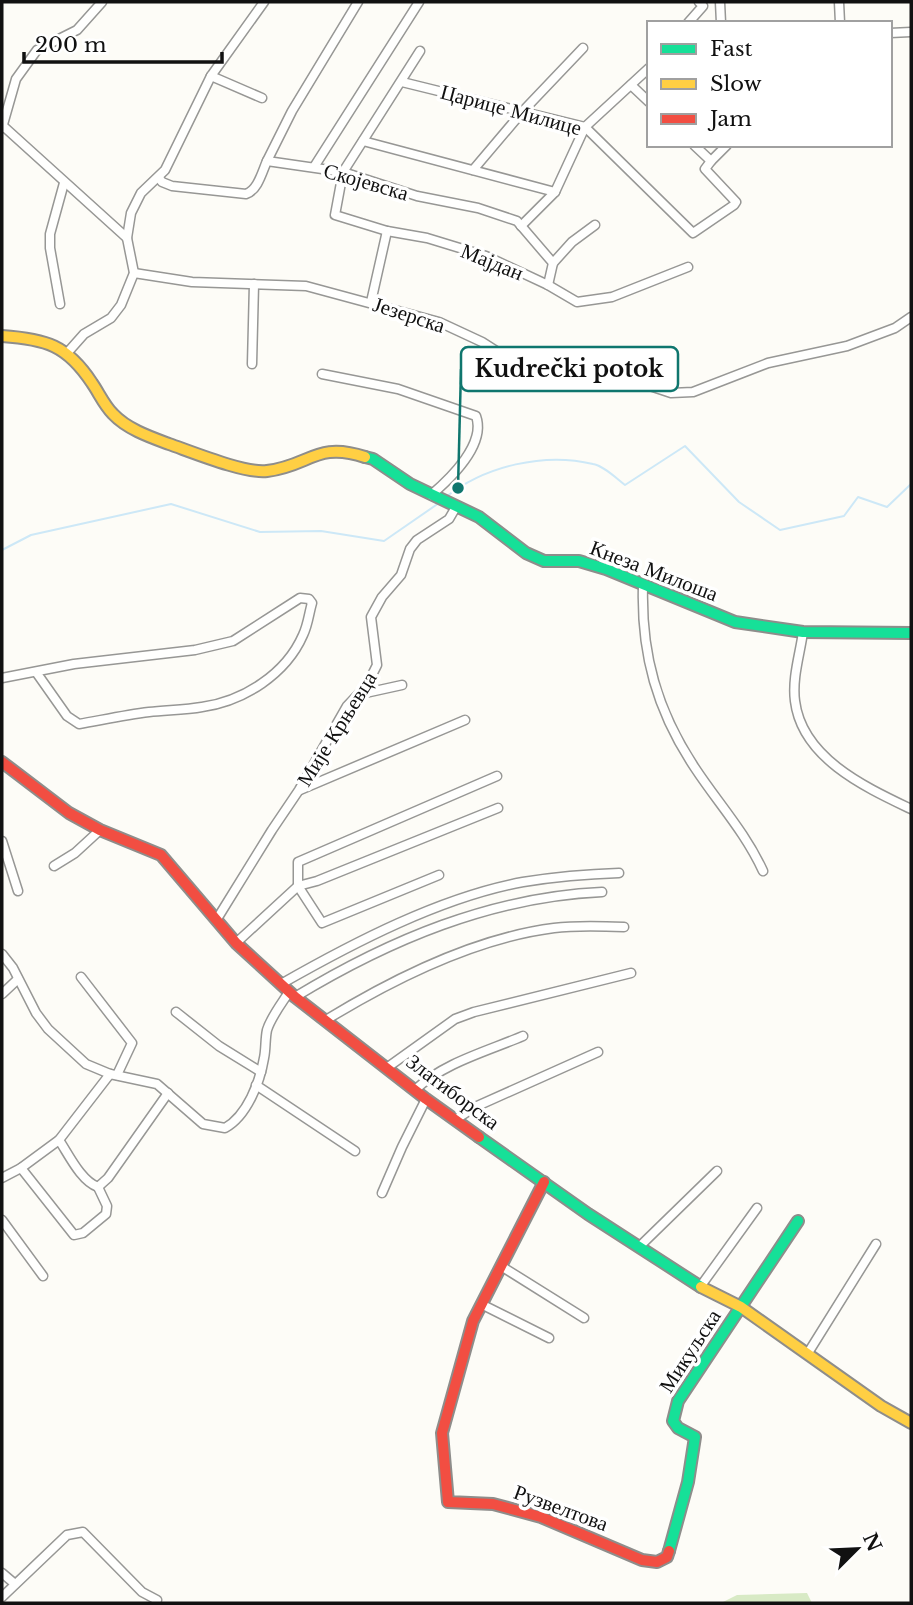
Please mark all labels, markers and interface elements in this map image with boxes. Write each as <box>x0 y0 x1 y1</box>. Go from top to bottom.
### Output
scale bar <box>24 21 222 65</box>
legend <box>647 21 892 147</box>
text: 200 m <box>35 32 107 58</box>
text: Fast <box>710 36 752 62</box>
text: Slow <box>710 71 762 97</box>
street label: Царице Милице <box>438 79 584 141</box>
text: Jam <box>707 106 752 132</box>
street label: Скојевска <box>321 157 412 207</box>
street label: Мајдан <box>457 238 527 286</box>
street label: Језерска <box>370 291 449 339</box>
callout: Kudrečki potok <box>461 347 678 391</box>
text: Kudrečki potok <box>475 355 664 383</box>
street label: Кнеза Милоша <box>586 535 722 608</box>
street label: Мије Крњевца <box>291 666 383 791</box>
street label: Златиборска <box>401 1048 505 1136</box>
street label: Микуљска <box>653 1304 727 1398</box>
street label: Рузвелтова <box>510 1479 612 1537</box>
north arrow <box>822 1514 892 1584</box>
text: N <box>858 1529 886 1555</box>

